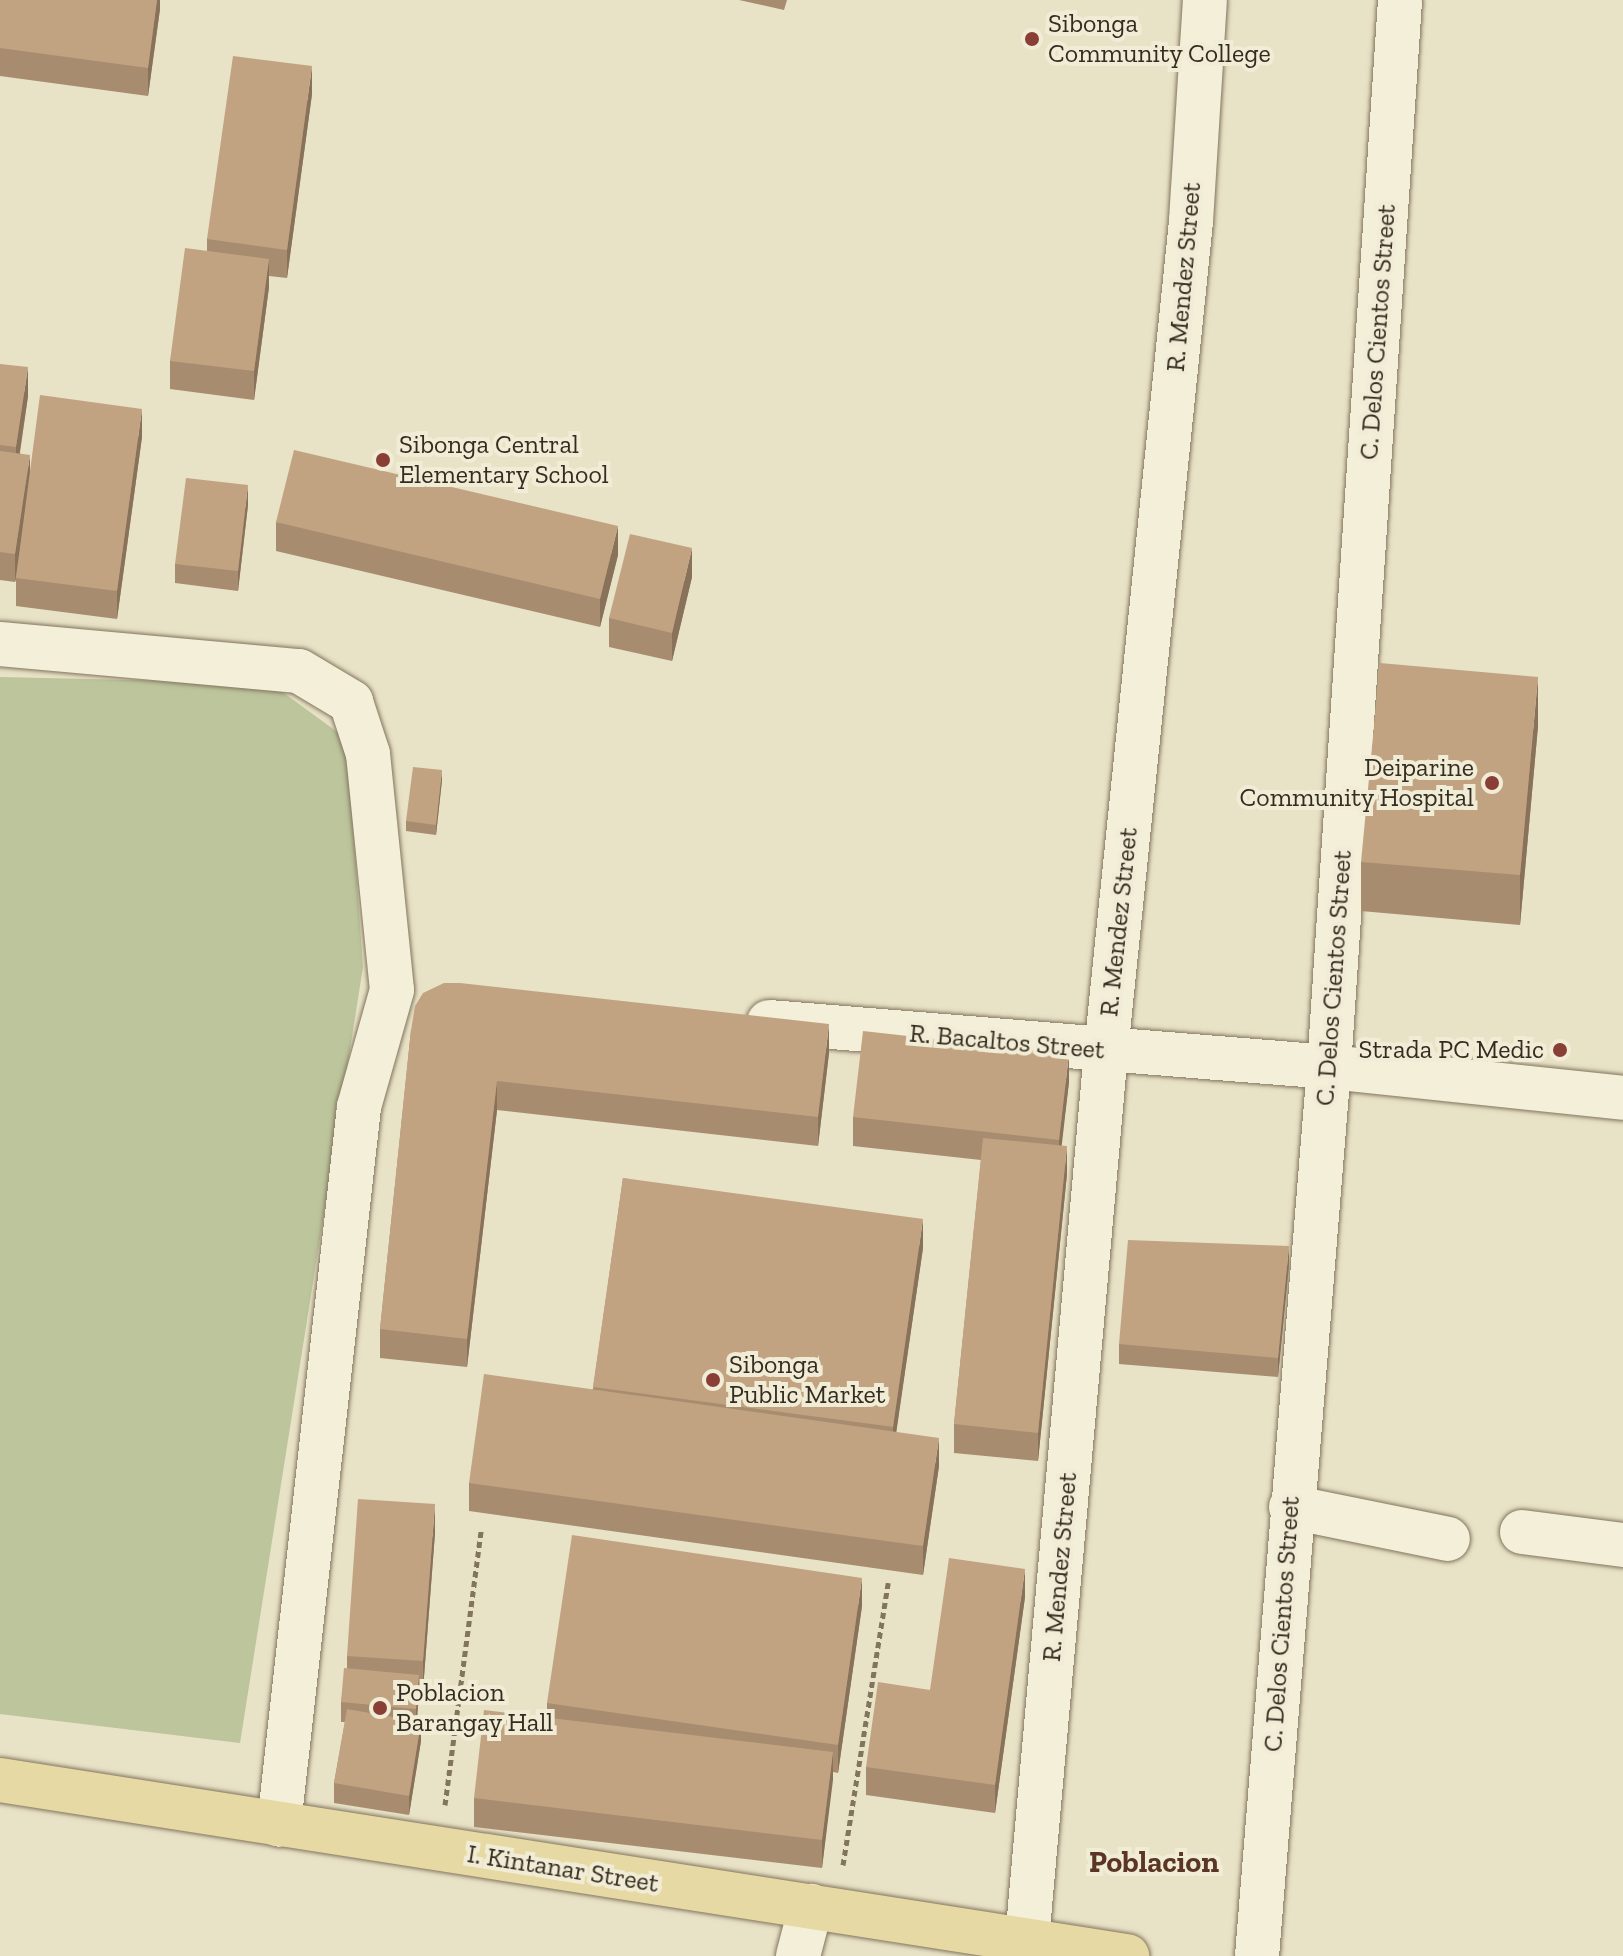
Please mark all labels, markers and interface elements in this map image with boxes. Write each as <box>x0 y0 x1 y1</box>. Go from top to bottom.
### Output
place label: Sibonga Community College <box>1048 8 1271 70</box>
marker: Sibonga Community College <box>1023 30 1041 48</box>
street label: R. Mendez Street <box>1160 181 1208 373</box>
street label: C. Delos Cientos Street <box>1354 203 1402 461</box>
place label: Sibonga Central Elementary School <box>399 429 609 490</box>
marker: Sibonga Central Elementary School <box>374 451 392 469</box>
place label: Deiparine Community Hospital <box>1239 752 1474 814</box>
marker: Deiparine Community Hospital <box>1481 772 1503 794</box>
street label: R. Mendez Street <box>1094 826 1144 1018</box>
street label: C. Delos Cientos Street <box>1310 849 1358 1107</box>
street label: R. Bacaltos Street <box>908 1018 1106 1066</box>
place label: Strada PC Medic <box>1359 1034 1544 1066</box>
marker: Strada PC Medic <box>1551 1041 1569 1059</box>
place label: Sibonga Public Market <box>729 1349 885 1410</box>
marker: Sibonga Public Market <box>704 1371 722 1389</box>
street label: R. Mendez Street <box>1036 1471 1084 1663</box>
street label: C. Delos Cientos Street <box>1258 1495 1306 1753</box>
place label: Poblacion Barangay Hall <box>396 1677 554 1738</box>
marker: Poblacion Barangay Hall <box>371 1699 389 1717</box>
street label: I. Kintanar Street <box>465 1838 661 1900</box>
district label: Poblacion <box>1089 1844 1219 1880</box>

